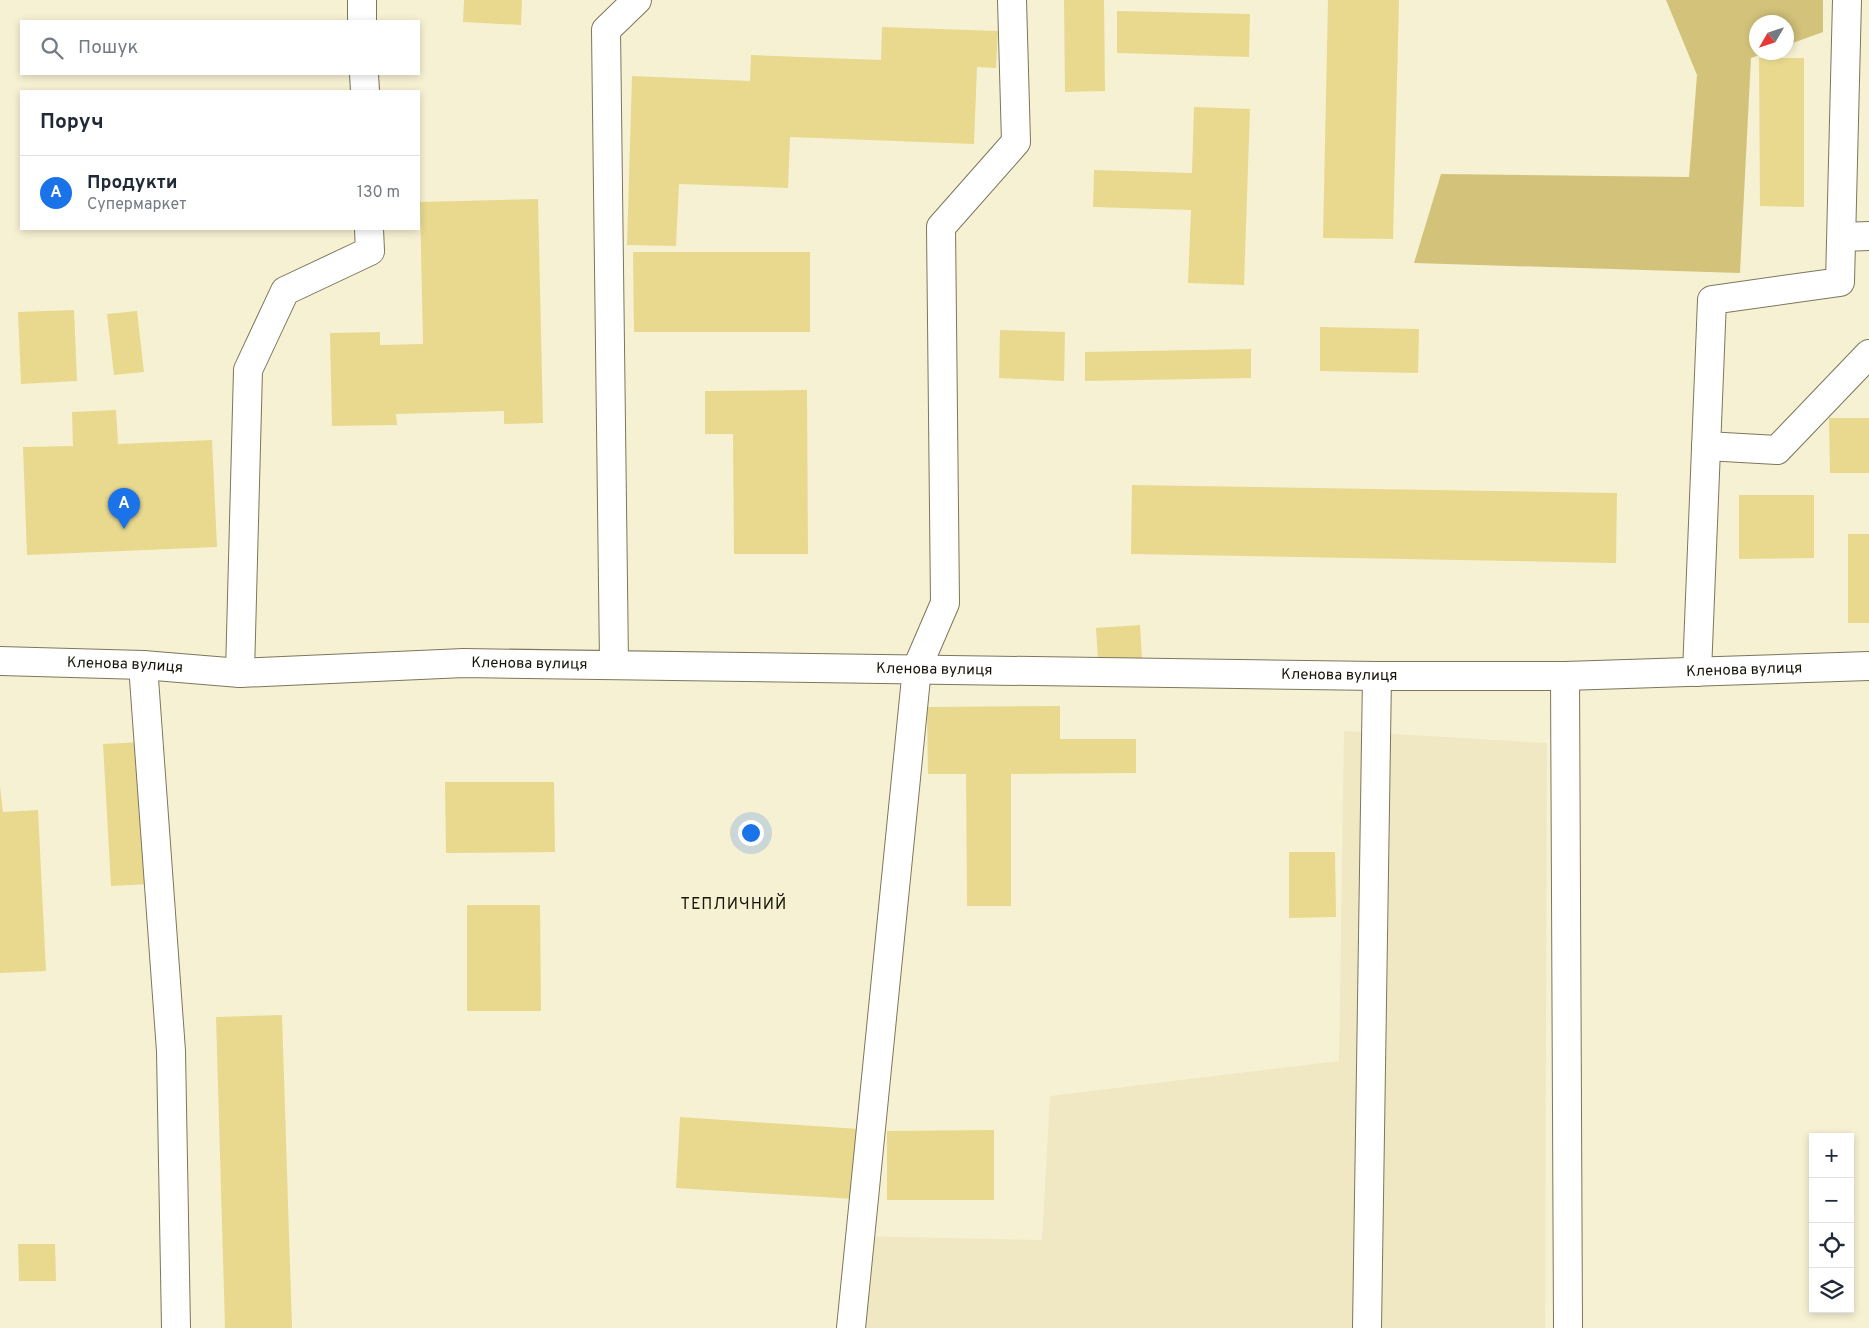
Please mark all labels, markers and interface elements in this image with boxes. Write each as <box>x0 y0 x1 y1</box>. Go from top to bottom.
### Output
north arrow <box>1749 15 1794 60</box>
search box <box>20 20 420 75</box>
icon: search <box>38 34 66 62</box>
text: Пошук <box>78 36 138 60</box>
text: Поруч <box>40 109 104 136</box>
text: Продукти <box>87 171 178 195</box>
text: A <box>50 183 62 203</box>
text: 130 m <box>357 183 400 203</box>
text: Супермаркет <box>87 195 187 215</box>
pin: A <box>108 488 140 529</box>
street label: Кленова вулиця <box>67 653 184 678</box>
street label: Кленова вулиця <box>471 654 588 674</box>
street label: Кленова вулиця <box>876 659 993 680</box>
street label: Кленова вулиця <box>1686 659 1803 682</box>
street label: Кленова вулиця <box>1281 665 1397 686</box>
your location <box>738 820 764 846</box>
district label: ТЕПЛИЧНИЙ <box>681 893 787 915</box>
map controls <box>1809 1133 1854 1313</box>
button: + <box>1809 1133 1854 1178</box>
button: − <box>1809 1178 1854 1223</box>
button: locate <box>1809 1223 1854 1268</box>
button: layers <box>1809 1268 1854 1313</box>

